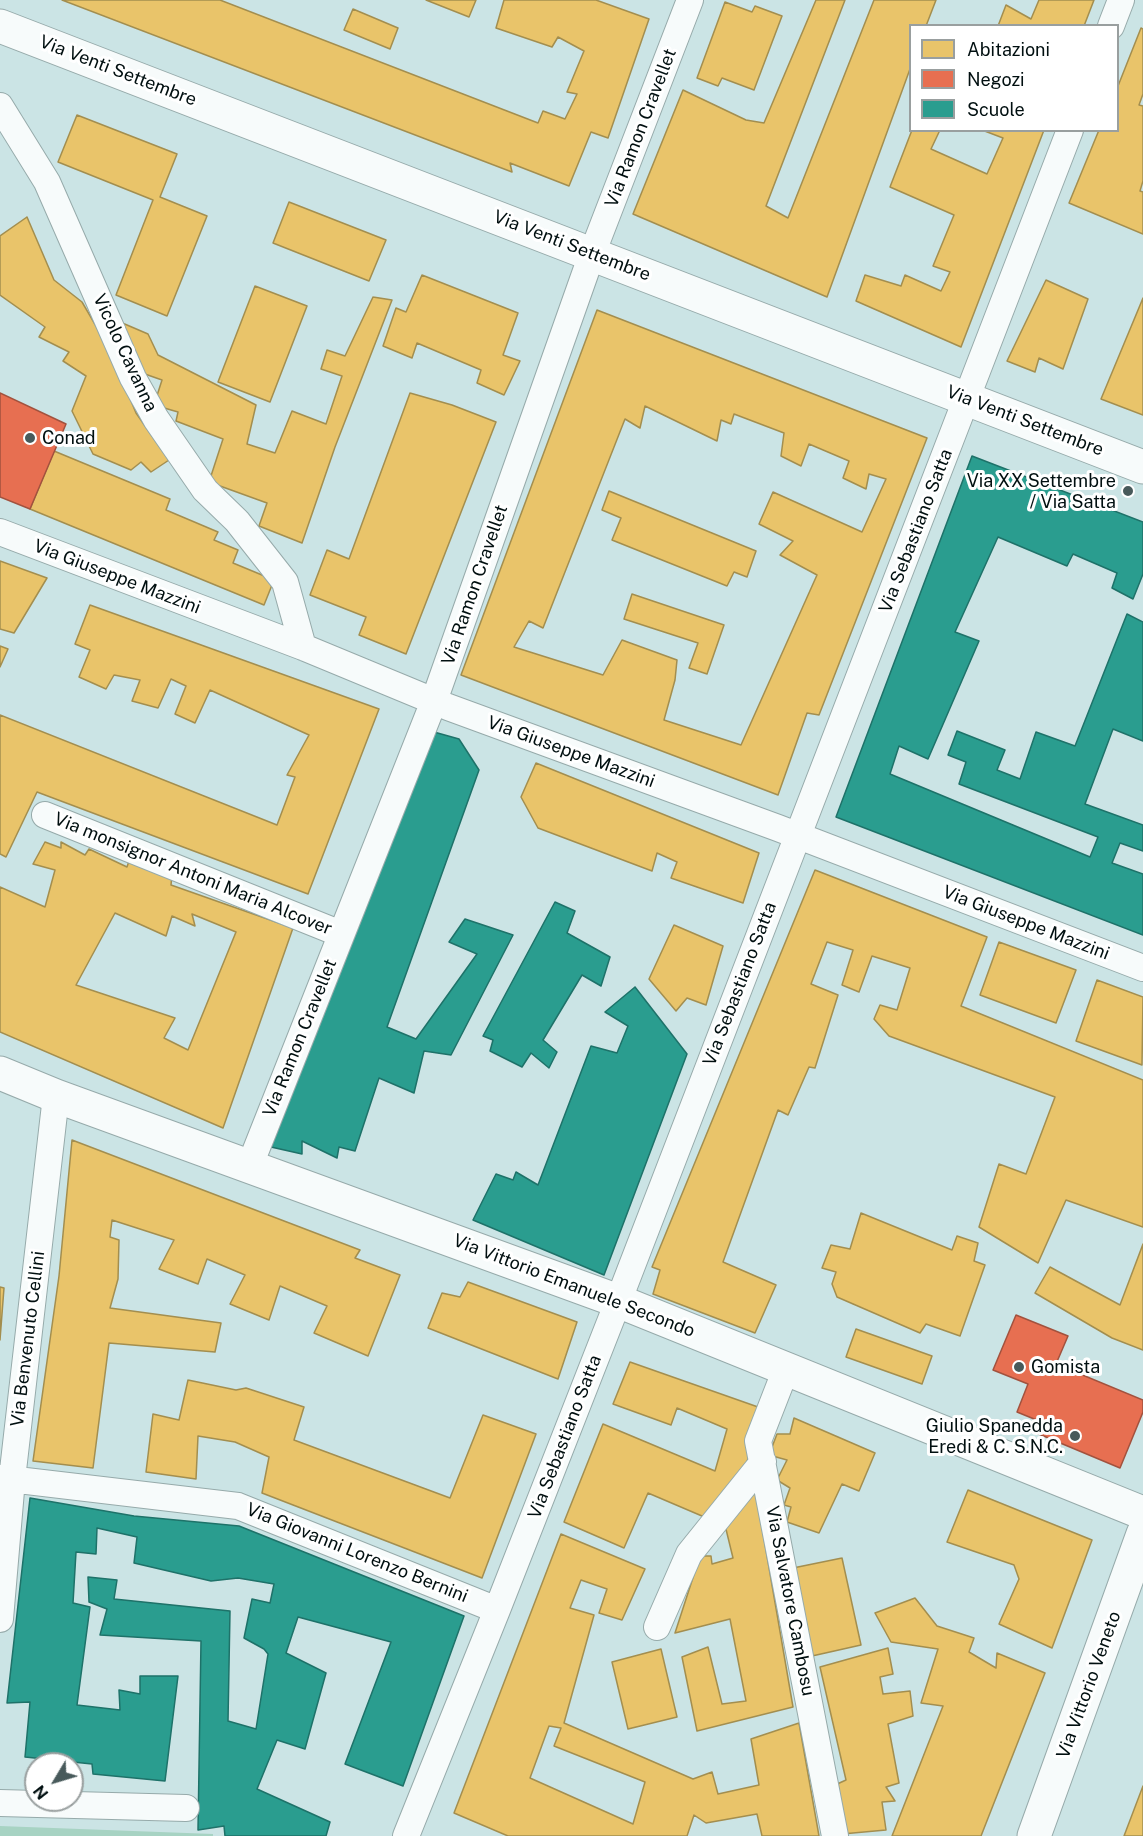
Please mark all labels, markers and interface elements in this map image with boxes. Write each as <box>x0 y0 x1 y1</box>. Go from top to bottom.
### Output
legend <box>909 24 1119 132</box>
street label: Via Venti Settembre <box>36 31 200 111</box>
text: Abitazioni <box>967 39 1050 60</box>
street label: Via Ramon Cravellet <box>601 46 681 210</box>
text: Negozi <box>967 69 1025 90</box>
text: Scuole <box>967 99 1025 120</box>
street label: Via Venti Settembre <box>490 206 654 286</box>
street label: Vicolo Cavanna <box>88 291 162 415</box>
street label: Via Venti Settembre <box>943 381 1107 461</box>
place label: Conad <box>42 427 96 449</box>
marker: Conad <box>23 431 37 445</box>
street label: Via Sebastiano Satta <box>875 446 957 616</box>
place label: Via XX Settembre / Via Satta <box>967 470 1116 512</box>
marker: Via XX Settembre / Via Satta <box>1121 484 1135 498</box>
street label: Via Ramon Cravellet <box>437 502 513 668</box>
street label: Via Giuseppe Mazzini <box>31 535 203 619</box>
street label: Via Giuseppe Mazzini <box>484 712 658 792</box>
street label: Via monsignor Antoni Maria Alcover <box>51 808 335 940</box>
street label: Via Giuseppe Mazzini <box>940 881 1112 965</box>
street label: Via Sebastiano Satta <box>699 899 781 1069</box>
street label: Via Ramon Cravellet <box>258 956 342 1120</box>
street label: Via Vittorio Emanuele Secondo <box>450 1230 698 1342</box>
street label: Via Benvenuto Cellini <box>6 1250 50 1428</box>
street label: Via Sebastiano Satta <box>524 1352 606 1522</box>
place label: Gomista <box>1031 1356 1100 1378</box>
marker: Gomista <box>1012 1360 1026 1374</box>
place label: Giulio Spanedda Eredi & C. S.N.C. <box>926 1415 1063 1458</box>
marker: Giulio Spanedda Eredi & C. S.N.C. <box>1068 1429 1082 1443</box>
street label: Via Giovanni Lorenzo Bernini <box>243 1499 471 1607</box>
street label: Via Salvatore Cambosu <box>761 1504 819 1698</box>
street label: Via Vittorio Veneto <box>1052 1608 1126 1762</box>
north arrow <box>24 1752 84 1812</box>
text: N <box>30 1781 52 1803</box>

